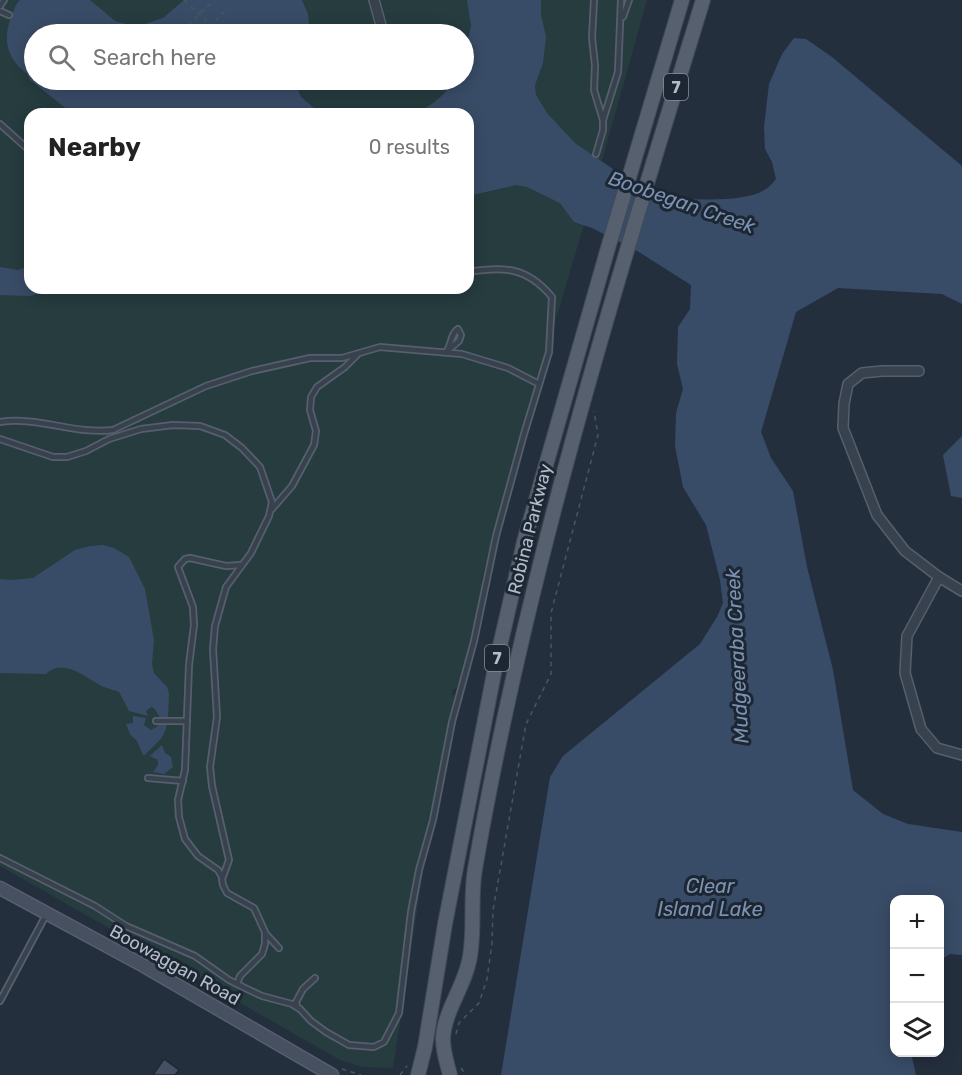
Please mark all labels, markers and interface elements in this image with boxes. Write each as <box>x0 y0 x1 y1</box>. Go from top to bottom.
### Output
search box <box>24 24 474 90</box>
icon: search <box>45 41 78 74</box>
text: Search here <box>93 44 216 71</box>
road number: 7 <box>664 74 688 100</box>
text: Nearby <box>48 132 141 163</box>
text: 0 results <box>369 135 450 159</box>
water label: Boobegan Creek <box>606 166 759 239</box>
street label: Robina Parkway <box>503 461 557 596</box>
water label: Mudgeeraba Creek <box>720 567 754 744</box>
road number: 7 <box>485 645 509 671</box>
water label: Clear Island Lake <box>657 874 763 921</box>
map controls <box>890 895 944 1057</box>
button: + <box>890 895 944 949</box>
street label: Boowaggan Road <box>106 920 244 1010</box>
button: − <box>890 949 944 1003</box>
button: layers <box>890 1003 944 1057</box>

